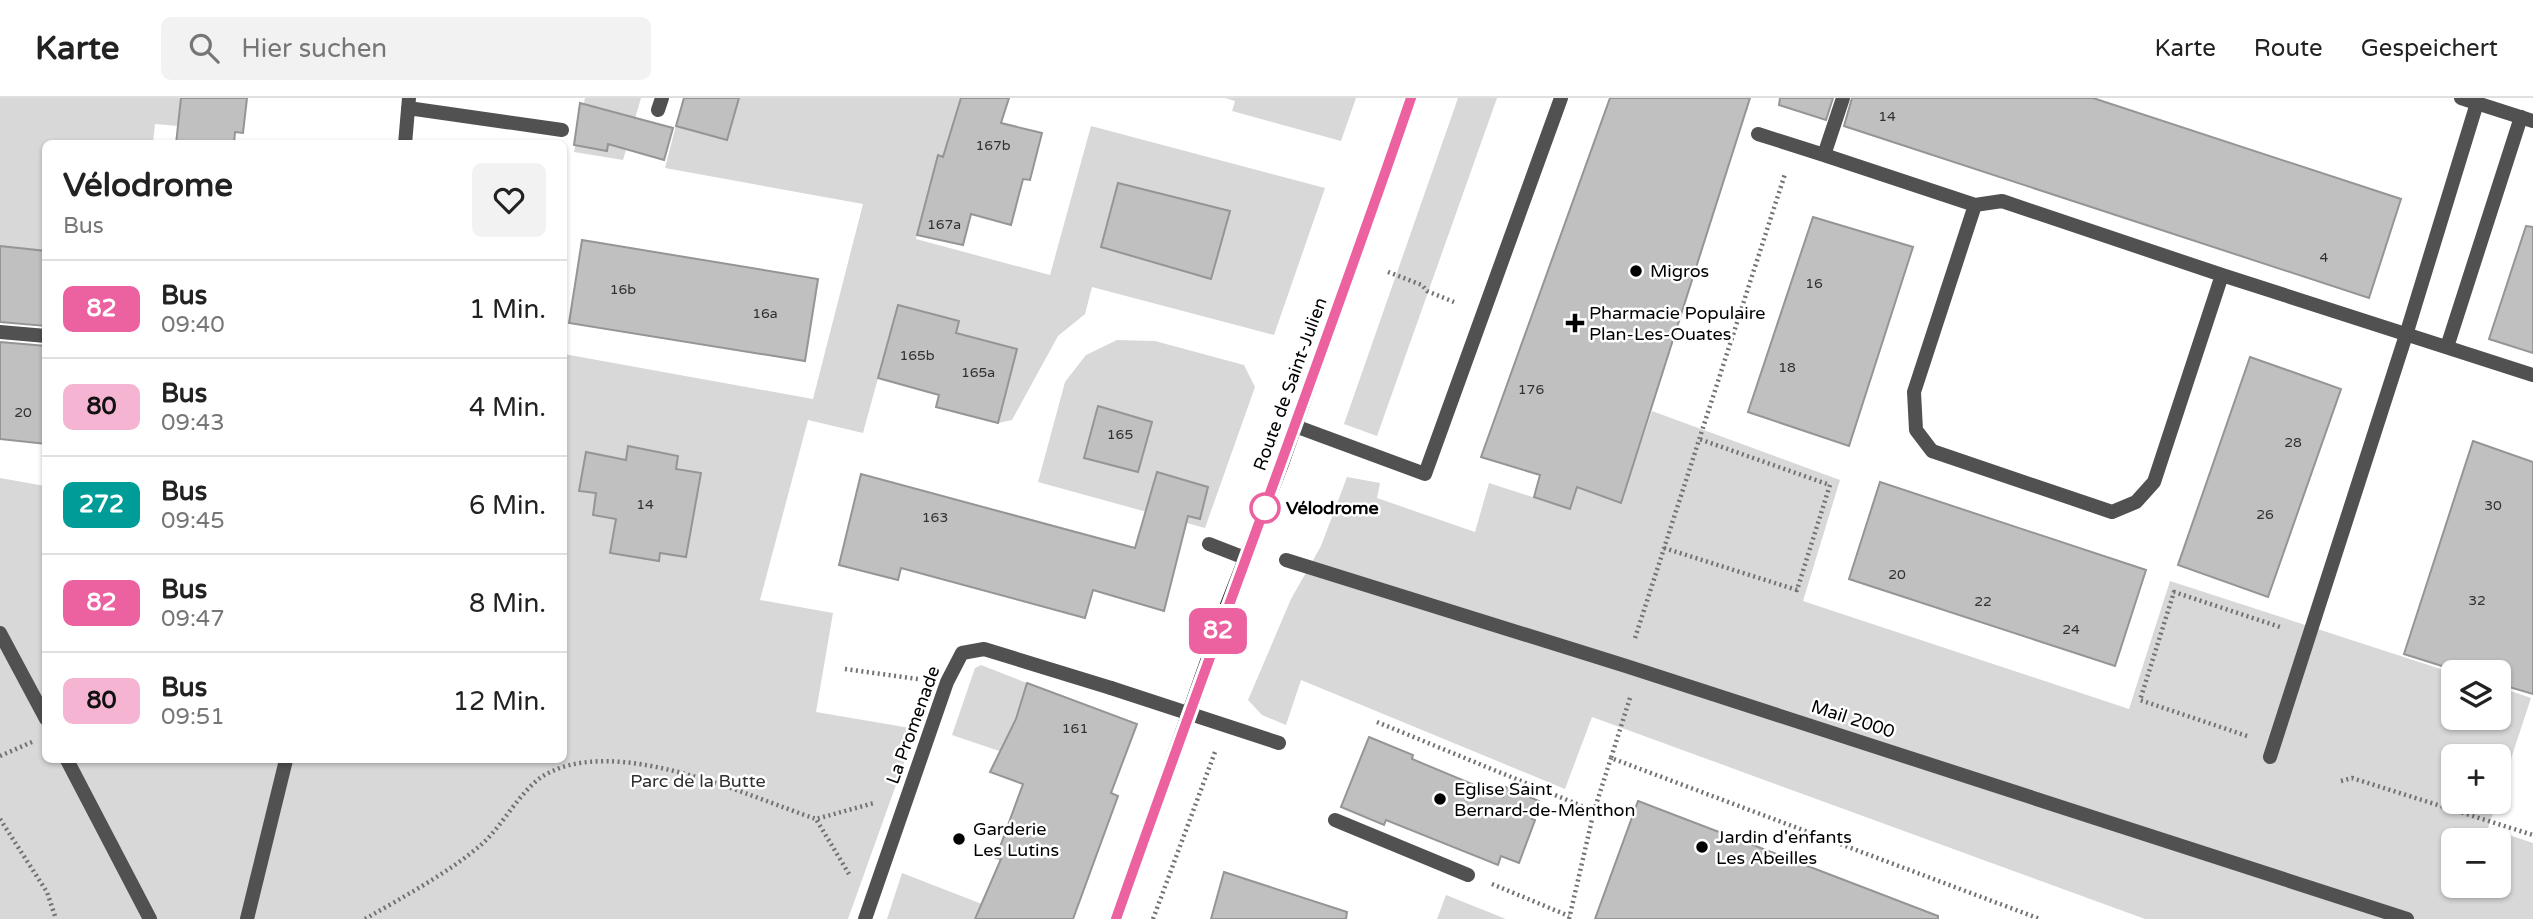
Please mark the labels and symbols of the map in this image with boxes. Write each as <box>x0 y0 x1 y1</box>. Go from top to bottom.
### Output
house number: 14 <box>1878 108 1896 125</box>
house number: 167b <box>975 137 1011 154</box>
house number: 167a <box>927 216 961 233</box>
house number: 4 <box>2320 249 2329 266</box>
place label: Migros <box>1650 260 1709 282</box>
marker: Migros <box>1628 263 1644 279</box>
house number: 16 <box>1805 275 1823 292</box>
house number: 16b <box>610 281 636 298</box>
street label: Route de Saint-Julien <box>1248 294 1332 474</box>
place label: Pharmacie Populaire Plan-Les-Ouates <box>1589 302 1766 345</box>
house number: 16a <box>752 305 778 322</box>
marker: Pharmacie Populaire Plan-Les-Ouates <box>1567 315 1583 331</box>
house number: 165b <box>899 347 935 364</box>
house number: 18 <box>1778 359 1796 376</box>
house number: 165a <box>961 364 995 381</box>
house number: 176 <box>1518 381 1544 398</box>
house number: 20 <box>14 404 32 421</box>
house number: 165 <box>1107 426 1133 443</box>
house number: 28 <box>2284 434 2302 451</box>
marker: Vélodrome <box>1250 493 1280 523</box>
house number: 14 <box>636 496 654 513</box>
place label: Vélodrome <box>1286 497 1379 519</box>
house number: 30 <box>2484 497 2502 514</box>
house number: 26 <box>2256 506 2274 523</box>
house number: 163 <box>922 509 948 526</box>
house number: 20 <box>1888 566 1906 583</box>
house number: 32 <box>2468 592 2486 609</box>
house number: 22 <box>1974 593 1992 610</box>
line badge: 82 <box>1186 608 1250 654</box>
house number: 24 <box>2062 621 2080 638</box>
street label: La Promenade <box>881 663 945 787</box>
street label: Mail 2000 <box>1809 695 1897 743</box>
house number: 161 <box>1062 720 1088 737</box>
park label: Parc de la Butte <box>630 770 766 792</box>
place label: Eglise Saint Bernard-de-Menthon <box>1454 778 1636 821</box>
marker: Eglise Saint Bernard-de-Menthon <box>1432 791 1448 807</box>
place label: Garderie Les Lutins <box>973 818 1059 861</box>
place label: Jardin d'enfants Les Abeilles <box>1716 826 1852 869</box>
marker: Garderie Les Lutins <box>951 831 967 847</box>
marker: Jardin d'enfants Les Abeilles <box>1694 839 1710 855</box>

